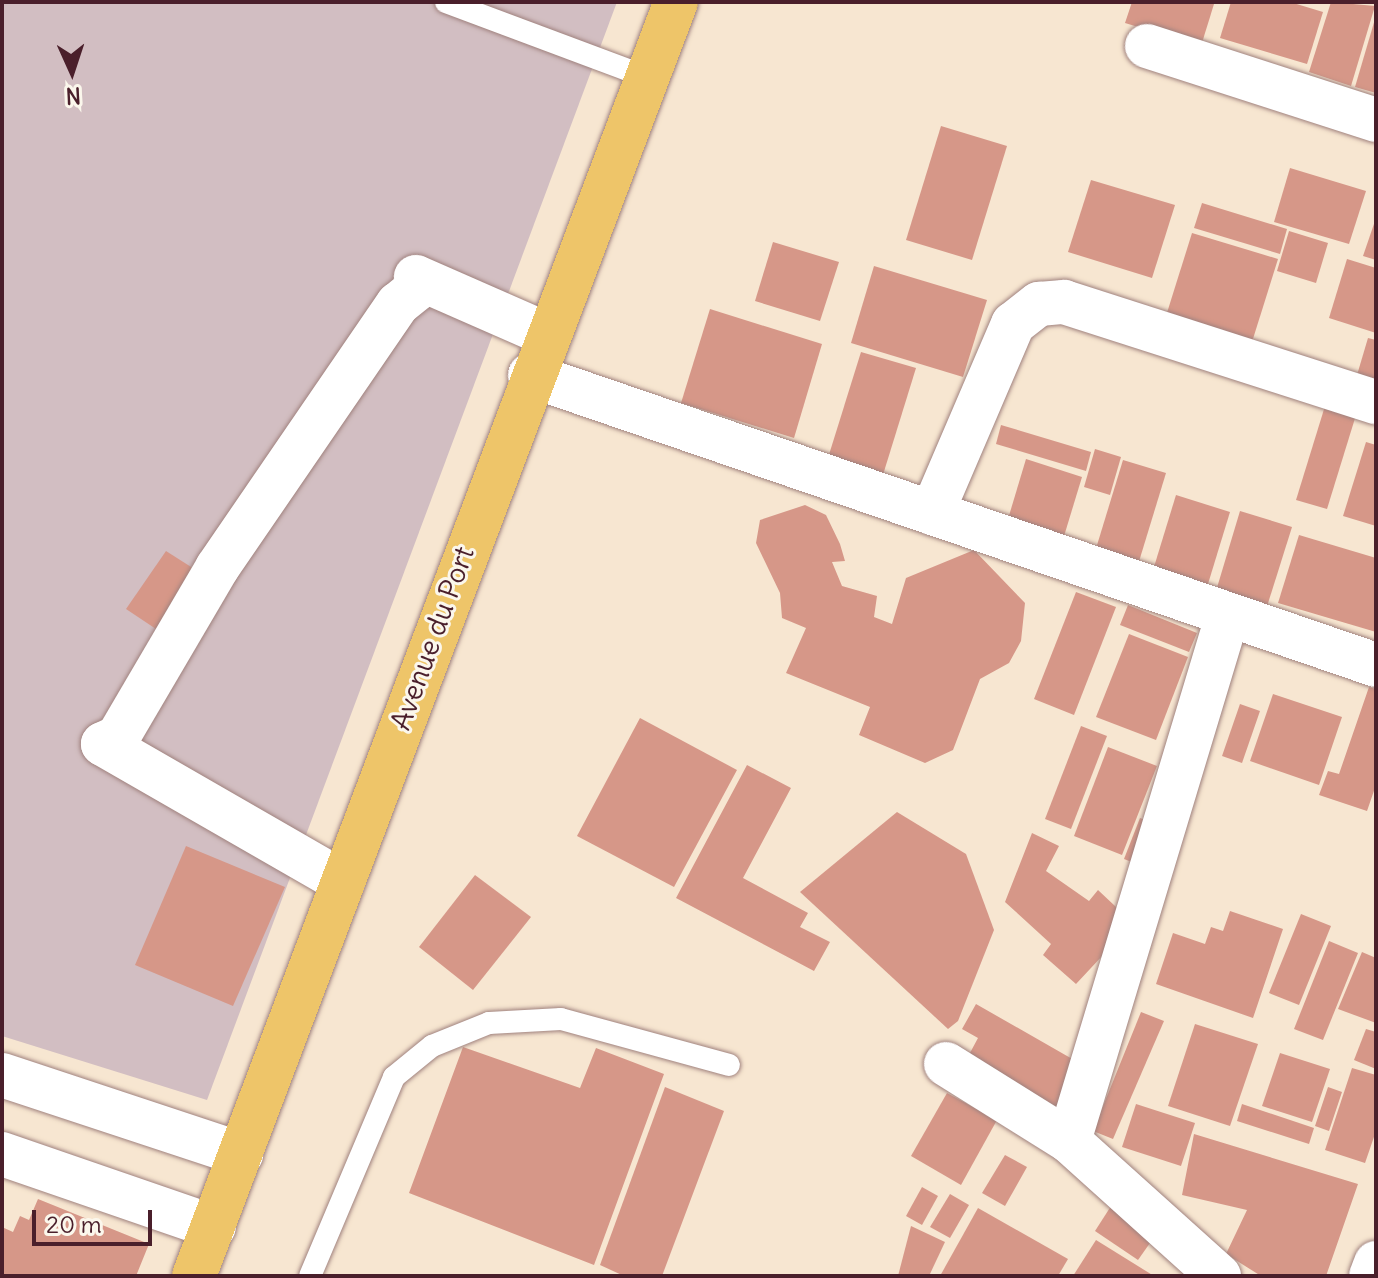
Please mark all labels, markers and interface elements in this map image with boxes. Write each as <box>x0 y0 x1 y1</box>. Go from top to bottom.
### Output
north arrow <box>32 32 112 112</box>
text: N <box>65 82 82 110</box>
street label: Avenue du Port <box>383 542 481 734</box>
scale bar <box>36 1194 156 1244</box>
text: 20 m <box>46 1209 102 1239</box>

